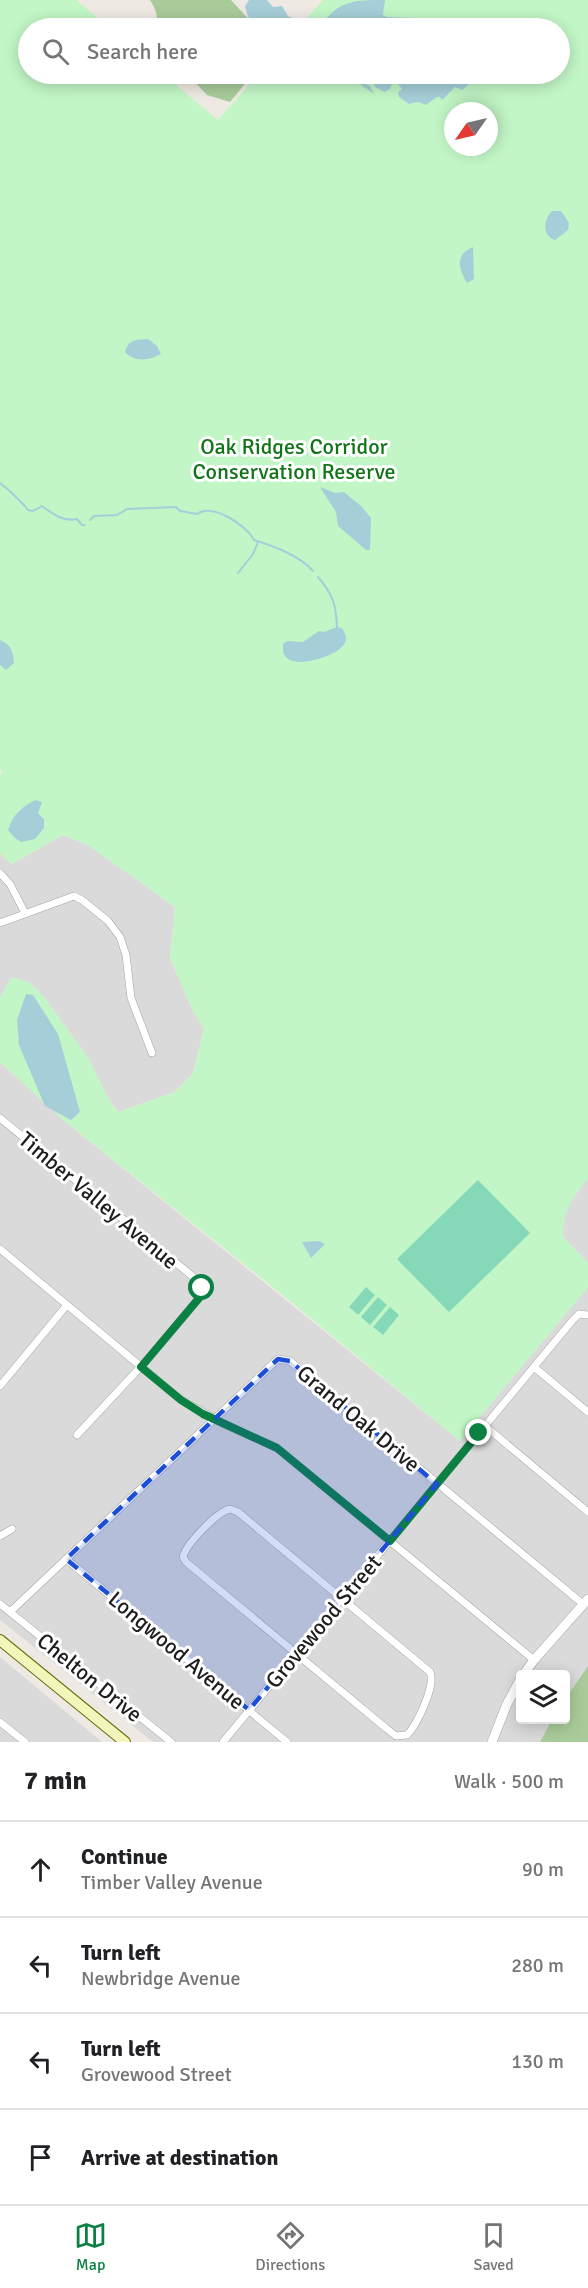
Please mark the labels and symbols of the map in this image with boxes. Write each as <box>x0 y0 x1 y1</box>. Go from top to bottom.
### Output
north arrow <box>444 102 498 156</box>
park label: Oak Ridges Corridor Conservation Reserve <box>193 433 395 485</box>
street label: Timber Valley Avenue <box>13 1126 184 1275</box>
route start <box>188 1274 214 1300</box>
street label: Grand Oak Drive <box>292 1359 426 1478</box>
route end <box>465 1419 491 1445</box>
street label: Grovewood Street <box>260 1549 387 1694</box>
street label: Longwood Avenue <box>103 1585 250 1715</box>
street label: Chelton Drive <box>32 1627 148 1728</box>

